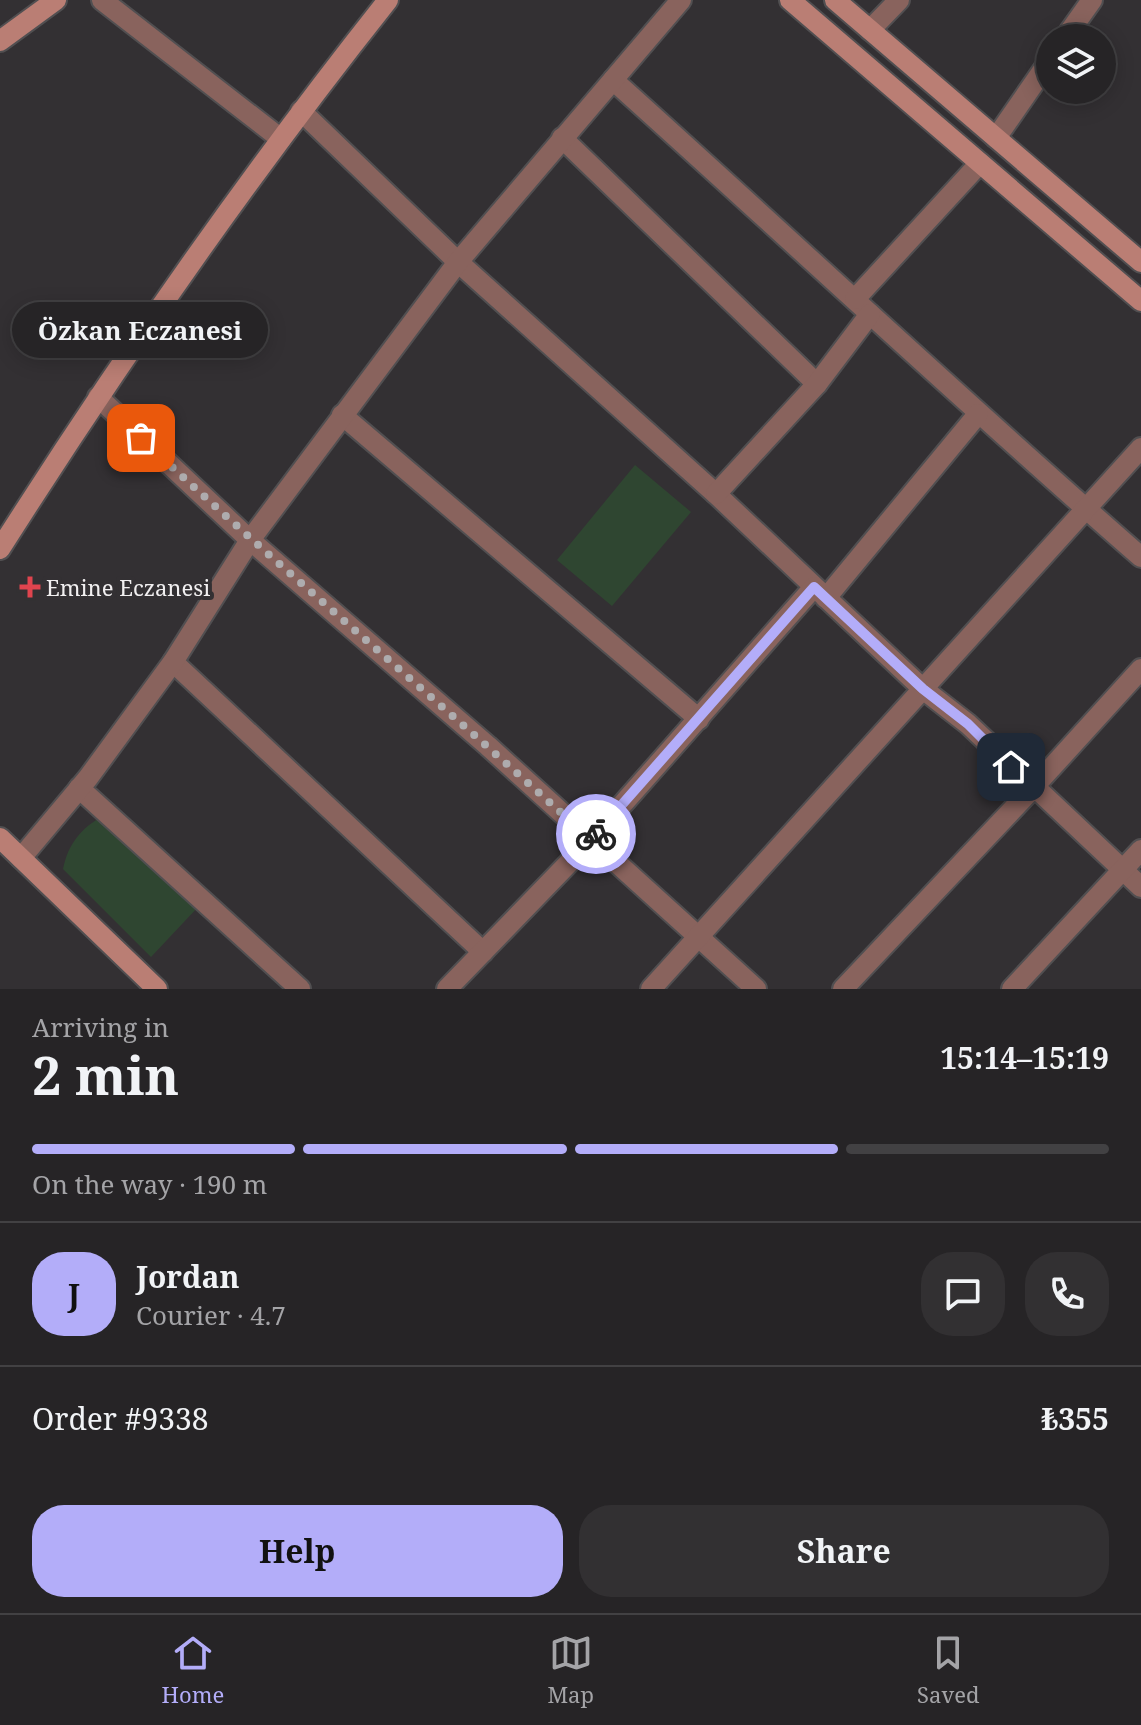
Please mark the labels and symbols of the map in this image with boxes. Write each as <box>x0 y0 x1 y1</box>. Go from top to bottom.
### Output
callout: Özkan Eczanesi <box>13 302 269 358</box>
pin <box>107 404 175 472</box>
place label: Emine Eczanesi <box>46 572 210 602</box>
marker: Emine Eczanesi <box>21 578 39 596</box>
pin <box>977 733 1045 801</box>
courier <box>556 794 636 874</box>

